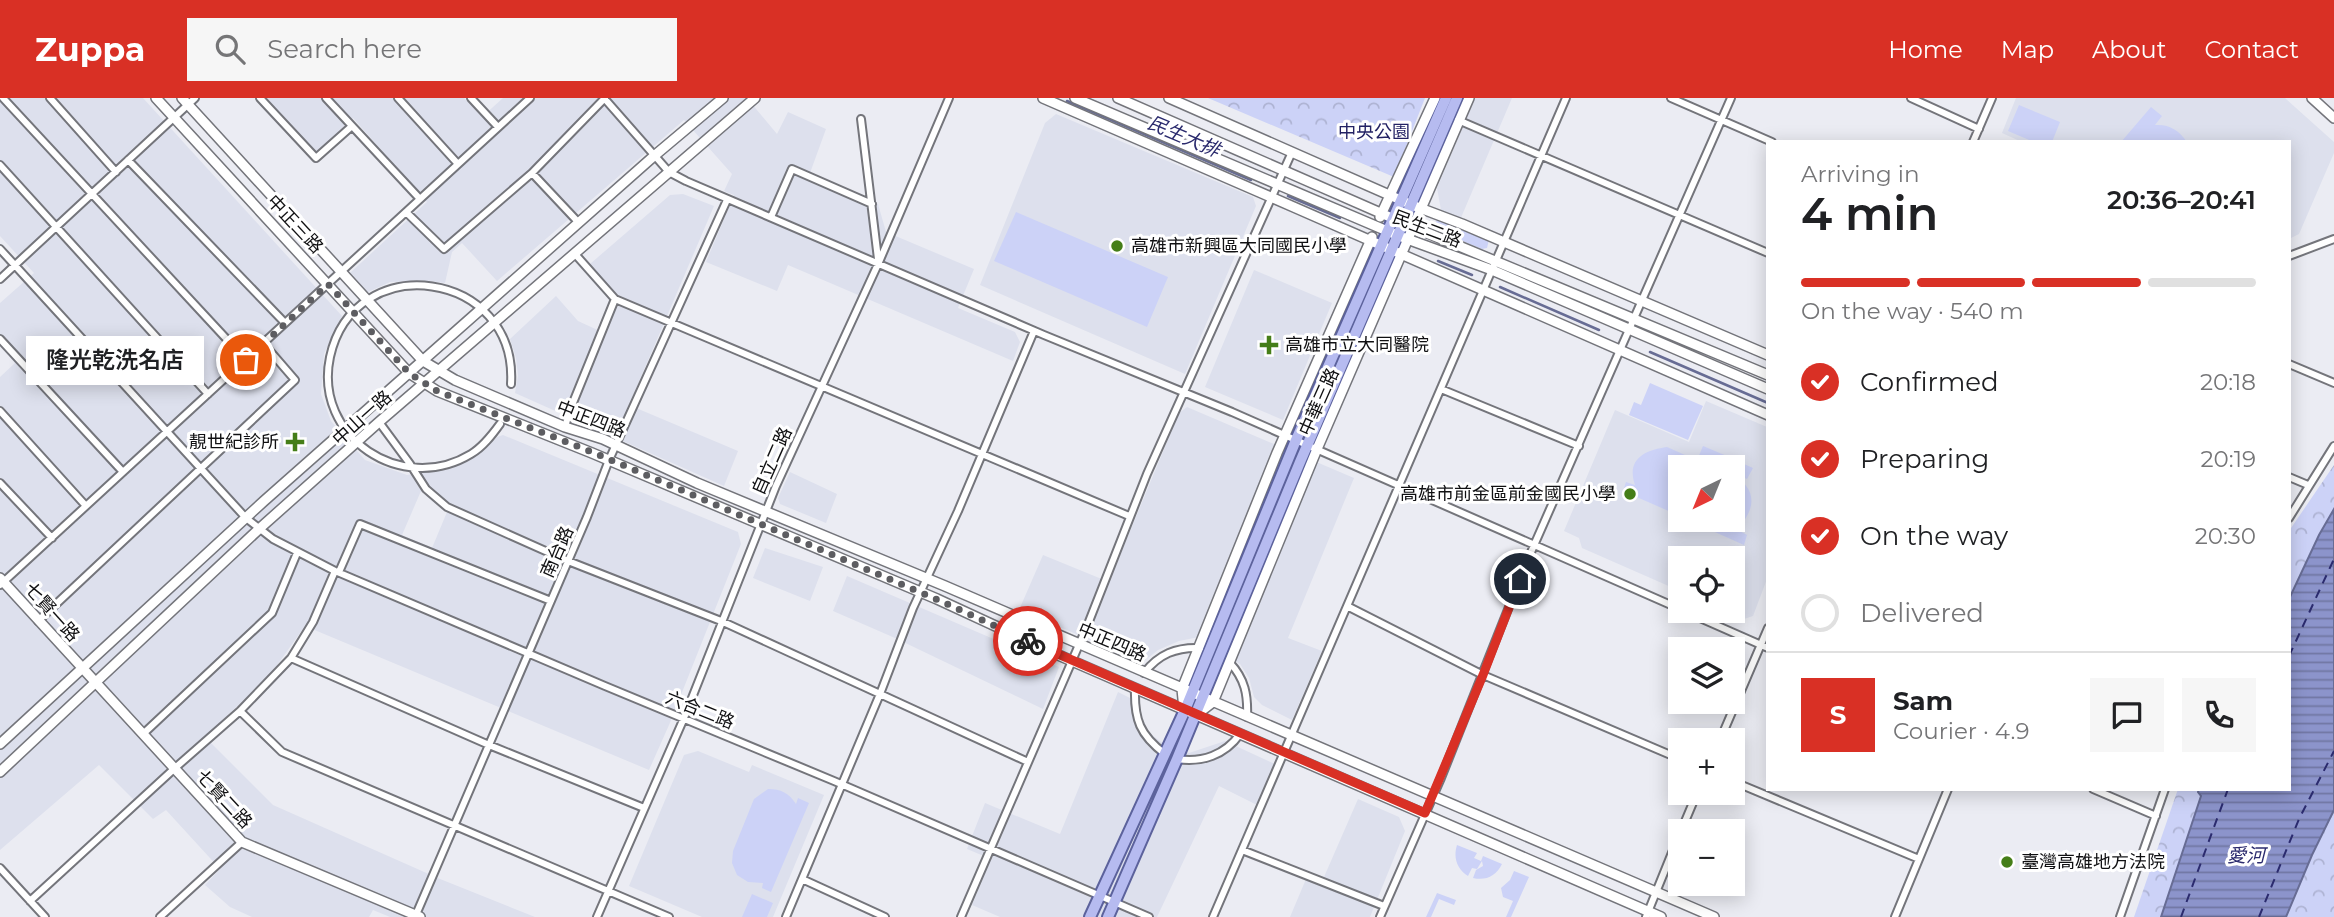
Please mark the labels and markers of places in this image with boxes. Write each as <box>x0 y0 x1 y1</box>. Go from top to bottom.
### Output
place label: 高雄市新興區大同國民小學 <box>1131 235 1347 257</box>
marker: 高雄市新興區大同國民小學 <box>1109 238 1125 254</box>
pin <box>216 330 276 390</box>
place label: 高雄市立大同醫院 <box>1285 334 1429 356</box>
marker: 高雄市立大同醫院 <box>1259 335 1279 355</box>
callout: 隆光乾洗名店 <box>26 336 204 384</box>
place label: 靚世紀診所 <box>189 431 279 453</box>
marker: 靚世紀診所 <box>285 432 305 452</box>
place label: 高雄市前金區前金國民小學 <box>1400 483 1616 505</box>
marker: 高雄市前金區前金國民小學 <box>1622 486 1638 502</box>
pin <box>1490 549 1550 609</box>
place label: 臺灣高雄地方法院 <box>2021 851 2165 873</box>
marker: 臺灣高雄地方法院 <box>1999 854 2015 870</box>

